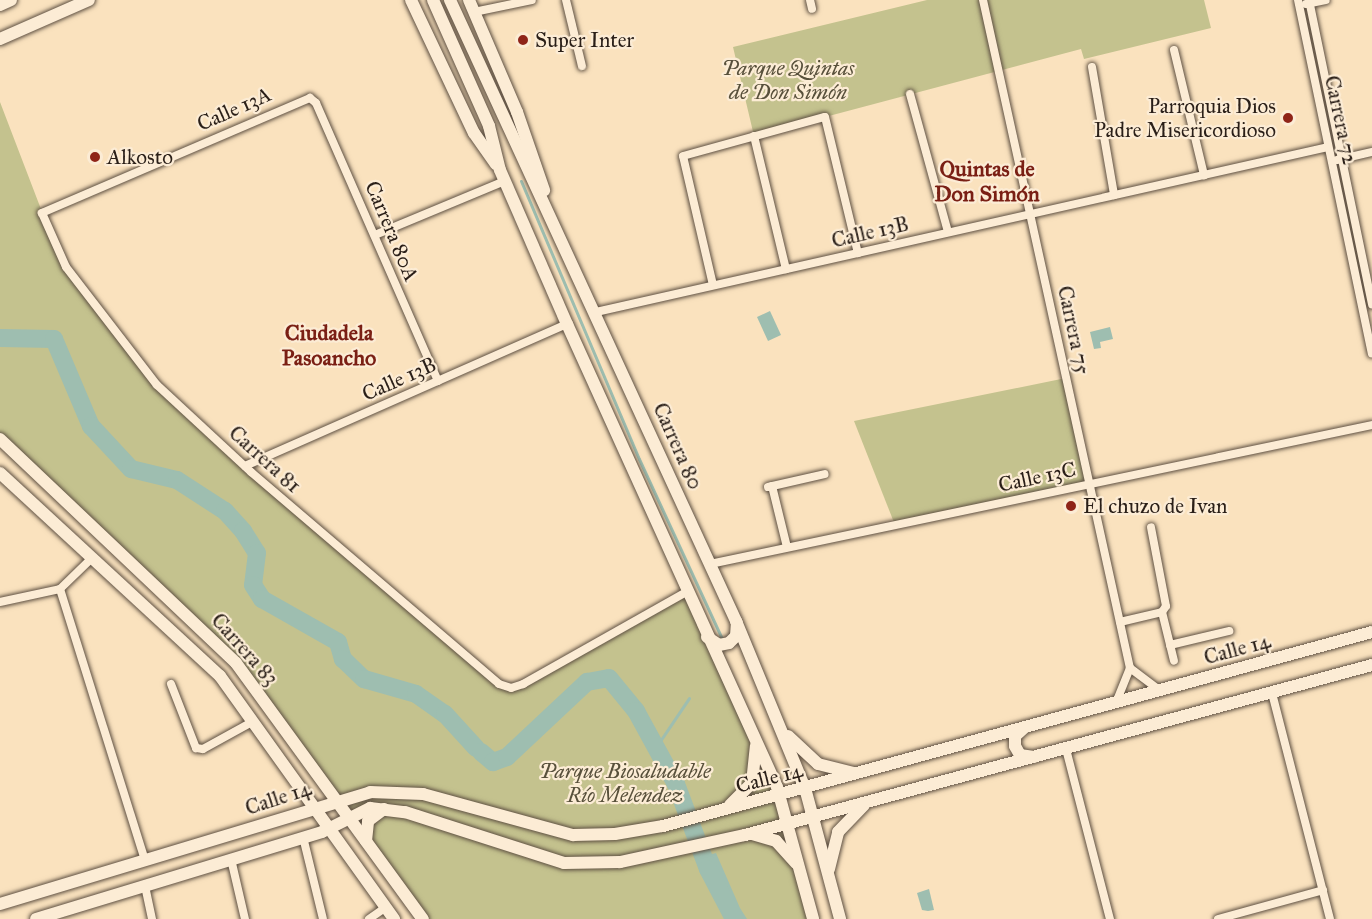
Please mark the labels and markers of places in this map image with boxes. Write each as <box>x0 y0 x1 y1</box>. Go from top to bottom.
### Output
place label: Super Inter <box>535 27 634 53</box>
marker: Super Inter <box>516 33 530 47</box>
place label: Parroquia Dios Padre Misericordioso <box>1094 93 1276 143</box>
marker: Parroquia Dios Padre Misericordioso <box>1281 111 1295 125</box>
place label: Alkosto <box>107 144 173 170</box>
marker: Alkosto <box>88 150 102 164</box>
place label: El chuzo de Ivan <box>1083 493 1227 519</box>
marker: El chuzo de Ivan <box>1064 499 1078 513</box>

